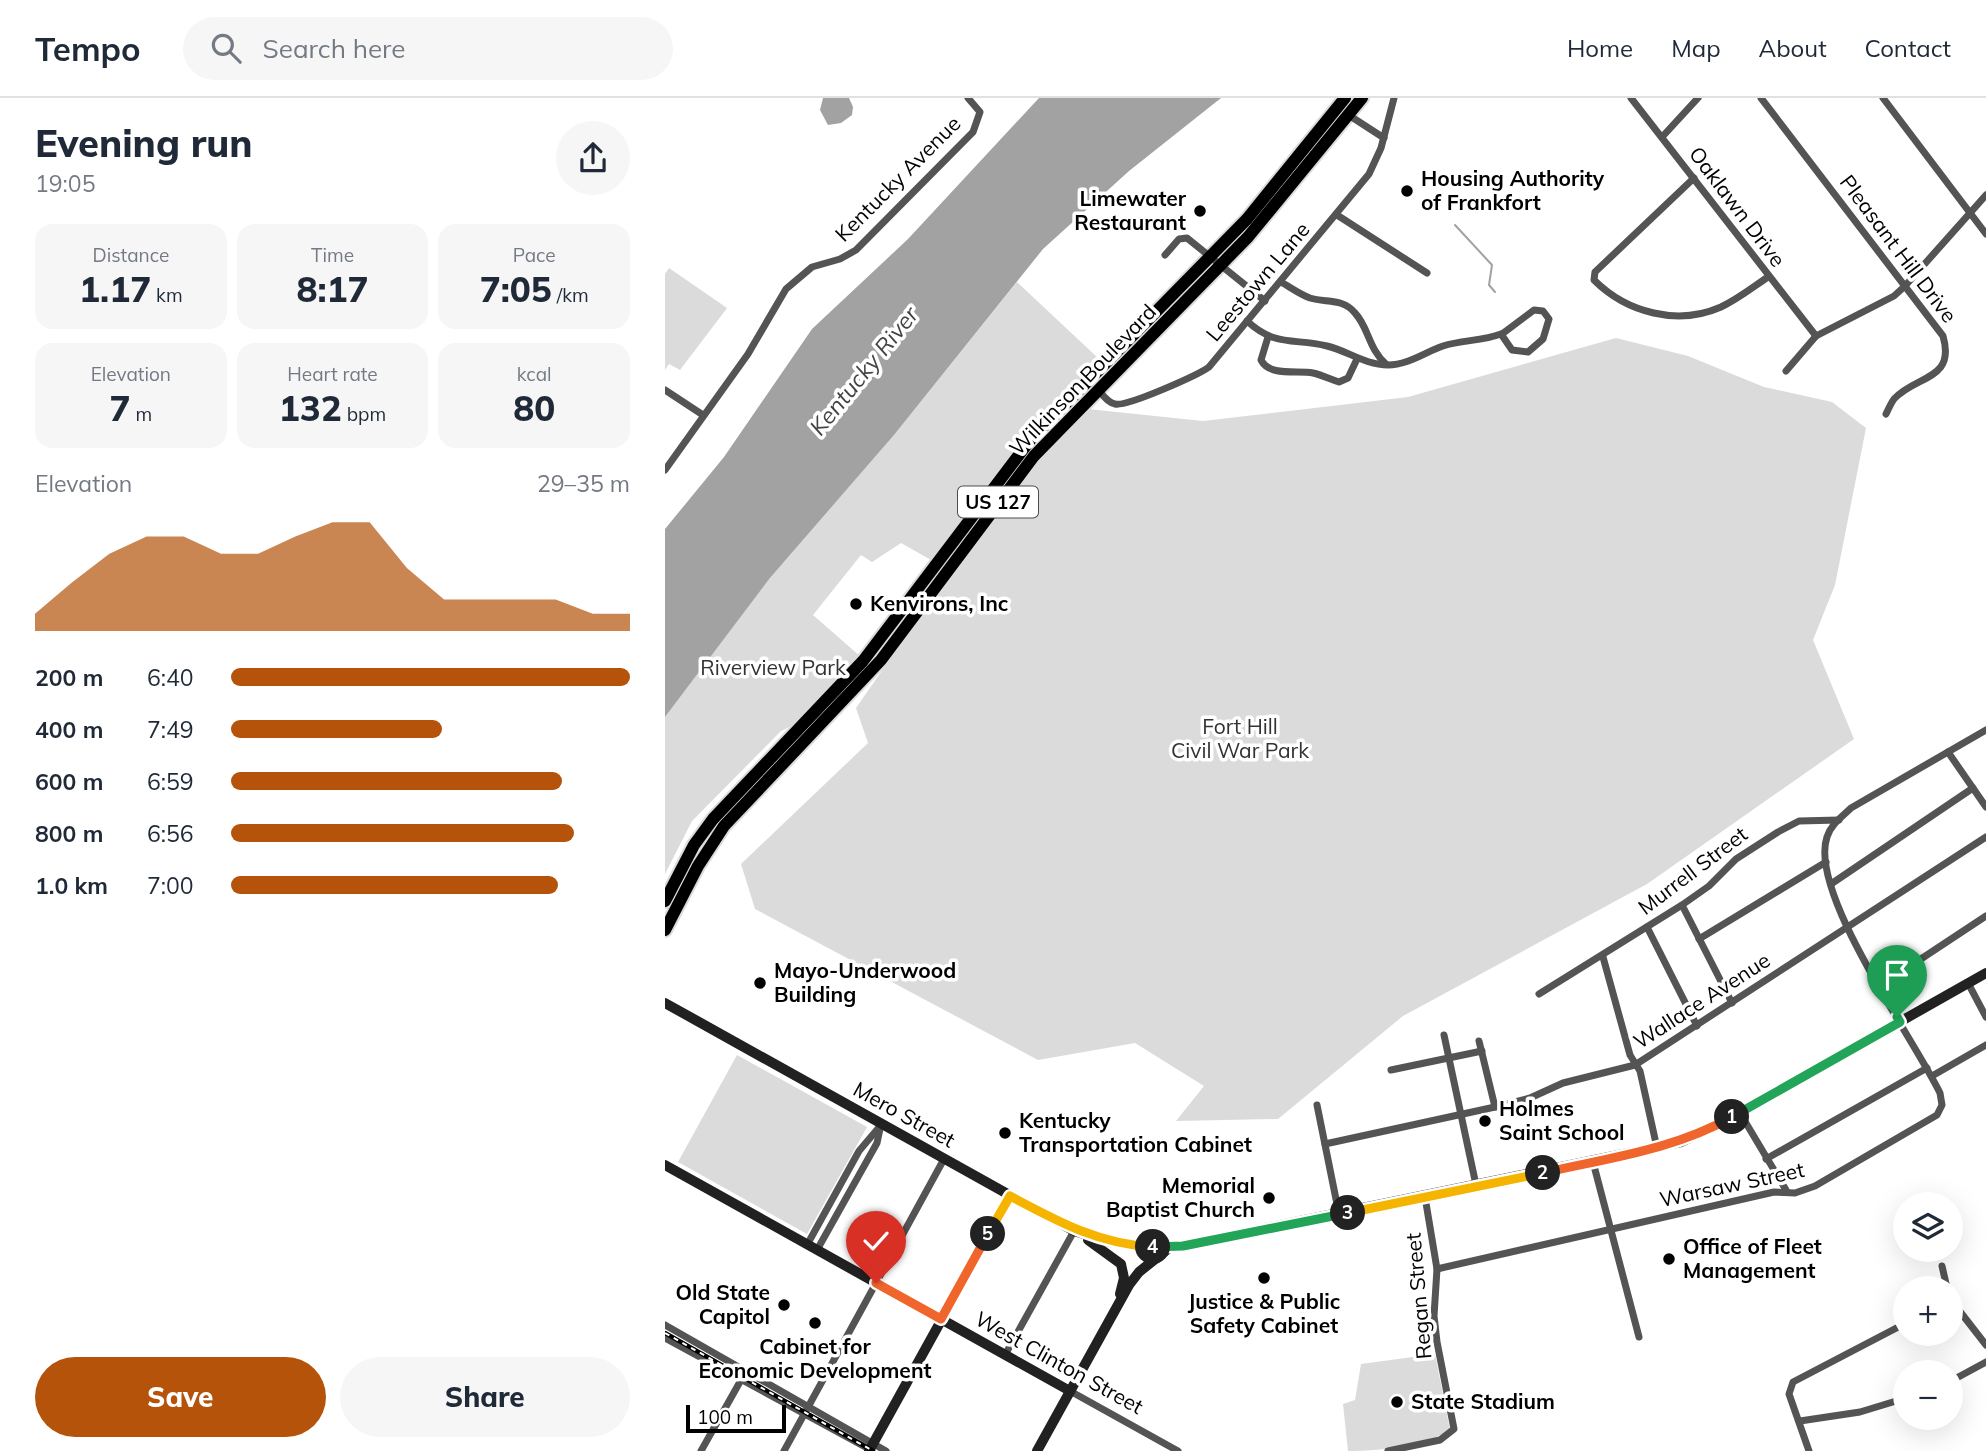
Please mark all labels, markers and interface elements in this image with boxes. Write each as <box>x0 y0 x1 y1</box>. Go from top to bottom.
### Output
search box <box>183 17 673 80</box>
text: Tempo <box>35 28 141 69</box>
icon: search <box>207 29 245 67</box>
text: Search here <box>263 32 406 65</box>
text: Home <box>1567 33 1633 63</box>
text: Map <box>1671 33 1721 63</box>
text: About <box>1759 33 1827 63</box>
text: Contact <box>1865 33 1951 63</box>
street label: Kentucky Avenue <box>829 110 966 247</box>
text: Evening run <box>35 119 253 167</box>
button: share <box>556 121 630 195</box>
street label: Oaklawn Drive <box>1684 141 1791 272</box>
place label: Housing Authority of Frankfort <box>1421 165 1605 215</box>
text: 19:05 <box>35 169 95 198</box>
street label: Pleasant Hill Drive <box>1835 169 1963 327</box>
marker: Housing Authority of Frankfort <box>1399 183 1415 199</box>
place label: Limewater Restaurant <box>1074 185 1187 235</box>
marker: Limewater Restaurant <box>1192 203 1208 219</box>
street label: Leestown Lane <box>1200 217 1315 346</box>
text: Distance <box>92 243 169 267</box>
text: Time <box>311 243 354 267</box>
text: Pace <box>513 243 556 267</box>
text: 1.17 <box>79 267 151 311</box>
text: 8:17 <box>296 267 369 311</box>
text: 7:05 <box>480 267 552 311</box>
text: km <box>151 283 183 307</box>
text: /km <box>552 283 589 307</box>
street label: Wilkinson Boulevard <box>1003 298 1161 460</box>
water label: Kentucky River <box>803 299 925 441</box>
text: Elevation <box>91 362 171 386</box>
text: Heart rate <box>287 362 378 386</box>
text: kcal <box>517 362 552 386</box>
text: 7 <box>109 386 131 430</box>
text: 132 <box>279 386 342 430</box>
text: 80 <box>513 386 555 430</box>
text: m <box>131 402 152 426</box>
text: bpm <box>342 402 386 426</box>
text: Elevation <box>35 469 132 498</box>
text: 29–35 m <box>537 469 630 498</box>
road number: US 127 <box>958 486 1038 518</box>
place label: Kenvirons, Inc <box>870 590 1008 616</box>
marker: Kenvirons, Inc <box>848 596 864 612</box>
park label: Riverview Park <box>700 654 846 680</box>
text: 200 m <box>35 663 103 692</box>
text: 6:40 <box>147 663 194 692</box>
park label: Fort Hill Civil War Park <box>1171 713 1309 763</box>
text: 400 m <box>35 715 103 744</box>
text: 7:49 <box>147 715 194 744</box>
text: 600 m <box>35 767 103 796</box>
text: 6:59 <box>147 767 194 796</box>
text: 800 m <box>35 819 103 848</box>
text: 6:56 <box>147 819 194 848</box>
street label: Murrell Street <box>1633 821 1752 920</box>
text: 1.0 km <box>35 871 108 900</box>
text: 7:00 <box>147 871 194 900</box>
pin <box>1867 945 1927 1017</box>
street label: Wallace Avenue <box>1628 946 1775 1054</box>
icon: arrive <box>1878 956 1916 994</box>
place label: Mayo-Underwood Building <box>774 957 956 1007</box>
marker: Mayo-Underwood Building <box>752 975 768 991</box>
street label: Mero Street <box>849 1075 960 1153</box>
place label: Holmes Saint School <box>1499 1095 1625 1145</box>
pin: 1 <box>1715 1100 1749 1134</box>
text: 1 <box>1726 1104 1737 1128</box>
place label: Kentucky Transportation Cabinet <box>1019 1107 1252 1157</box>
marker: Holmes Saint School <box>1477 1113 1493 1129</box>
marker: Kentucky Transportation Cabinet <box>997 1125 1013 1141</box>
pin: 2 <box>1525 1156 1561 1190</box>
street label: Warsaw Street <box>1657 1156 1806 1212</box>
text: 2 <box>1537 1160 1548 1184</box>
place label: Memorial Baptist Church <box>1106 1172 1255 1222</box>
marker: Memorial Baptist Church <box>1261 1190 1277 1206</box>
map controls <box>1893 1192 1963 1430</box>
button: layers <box>1893 1192 1963 1262</box>
pin: 3 <box>1331 1196 1365 1230</box>
text: 3 <box>1342 1200 1353 1224</box>
pin <box>846 1211 906 1283</box>
pin: 5 <box>971 1216 1005 1252</box>
text: 5 <box>982 1221 993 1245</box>
icon: check <box>857 1222 895 1260</box>
pin: 4 <box>1135 1230 1170 1264</box>
street label: Regan Street <box>1400 1232 1436 1360</box>
place label: Office of Fleet Management <box>1683 1233 1822 1283</box>
text: 4 <box>1147 1234 1158 1258</box>
marker: Office of Fleet Management <box>1661 1251 1677 1267</box>
marker: Justice & Public Safety Cabinet <box>1256 1270 1272 1286</box>
button: + <box>1893 1276 1963 1346</box>
place label: Old State Capitol <box>675 1279 770 1329</box>
place label: Justice & Public Safety Cabinet <box>1188 1288 1340 1338</box>
marker: Old State Capitol <box>776 1297 792 1313</box>
street label: West Clinton Street <box>971 1305 1148 1419</box>
marker: Cabinet for Economic Development <box>807 1315 823 1331</box>
place label: Cabinet for Economic Development <box>698 1333 932 1383</box>
button: Save <box>35 1357 326 1437</box>
button: Share <box>340 1357 630 1437</box>
button: − <box>1893 1360 1963 1430</box>
place label: State Stadium <box>1411 1388 1555 1414</box>
marker: State Stadium <box>1389 1394 1405 1410</box>
scale bar <box>686 1402 786 1434</box>
text: 100 m <box>697 1405 753 1429</box>

